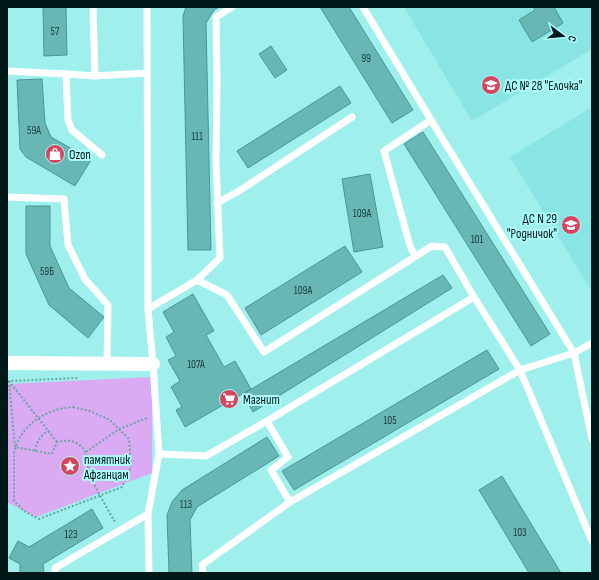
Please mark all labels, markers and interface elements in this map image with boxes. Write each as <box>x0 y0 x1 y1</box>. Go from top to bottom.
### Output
north arrow <box>543 16 583 56</box>
house number: 57 <box>51 25 60 38</box>
text: С <box>565 34 579 43</box>
house number: 99 <box>361 52 371 65</box>
school or university icon: ДС № 28 "Елочка" <box>480 74 502 96</box>
place label: ДС № 28 "Елочка" <box>505 78 583 94</box>
house number: 59А <box>27 124 41 137</box>
house number: 111 <box>191 130 203 143</box>
shop icon: Ozon <box>44 143 66 165</box>
place label: Ozon <box>69 147 91 163</box>
house number: 109А <box>353 207 371 220</box>
place label: ДС N 29 "Родничок" <box>507 211 557 242</box>
school or university icon: ДС N 29 "Родничок" <box>560 214 582 236</box>
house number: 101 <box>471 233 483 246</box>
house number: 59Б <box>40 265 54 278</box>
house number: 109А <box>294 284 312 297</box>
house number: 107А <box>187 358 205 371</box>
supermarket icon: Магнит <box>218 388 240 410</box>
place label: Магнит <box>243 392 280 408</box>
house number: 105 <box>383 414 397 427</box>
place label: памятник Афганцам <box>83 452 130 483</box>
place icon: памятник Афганцам <box>59 455 81 477</box>
house number: 113 <box>180 498 193 511</box>
house number: 103 <box>513 526 527 539</box>
house number: 123 <box>64 528 78 541</box>

